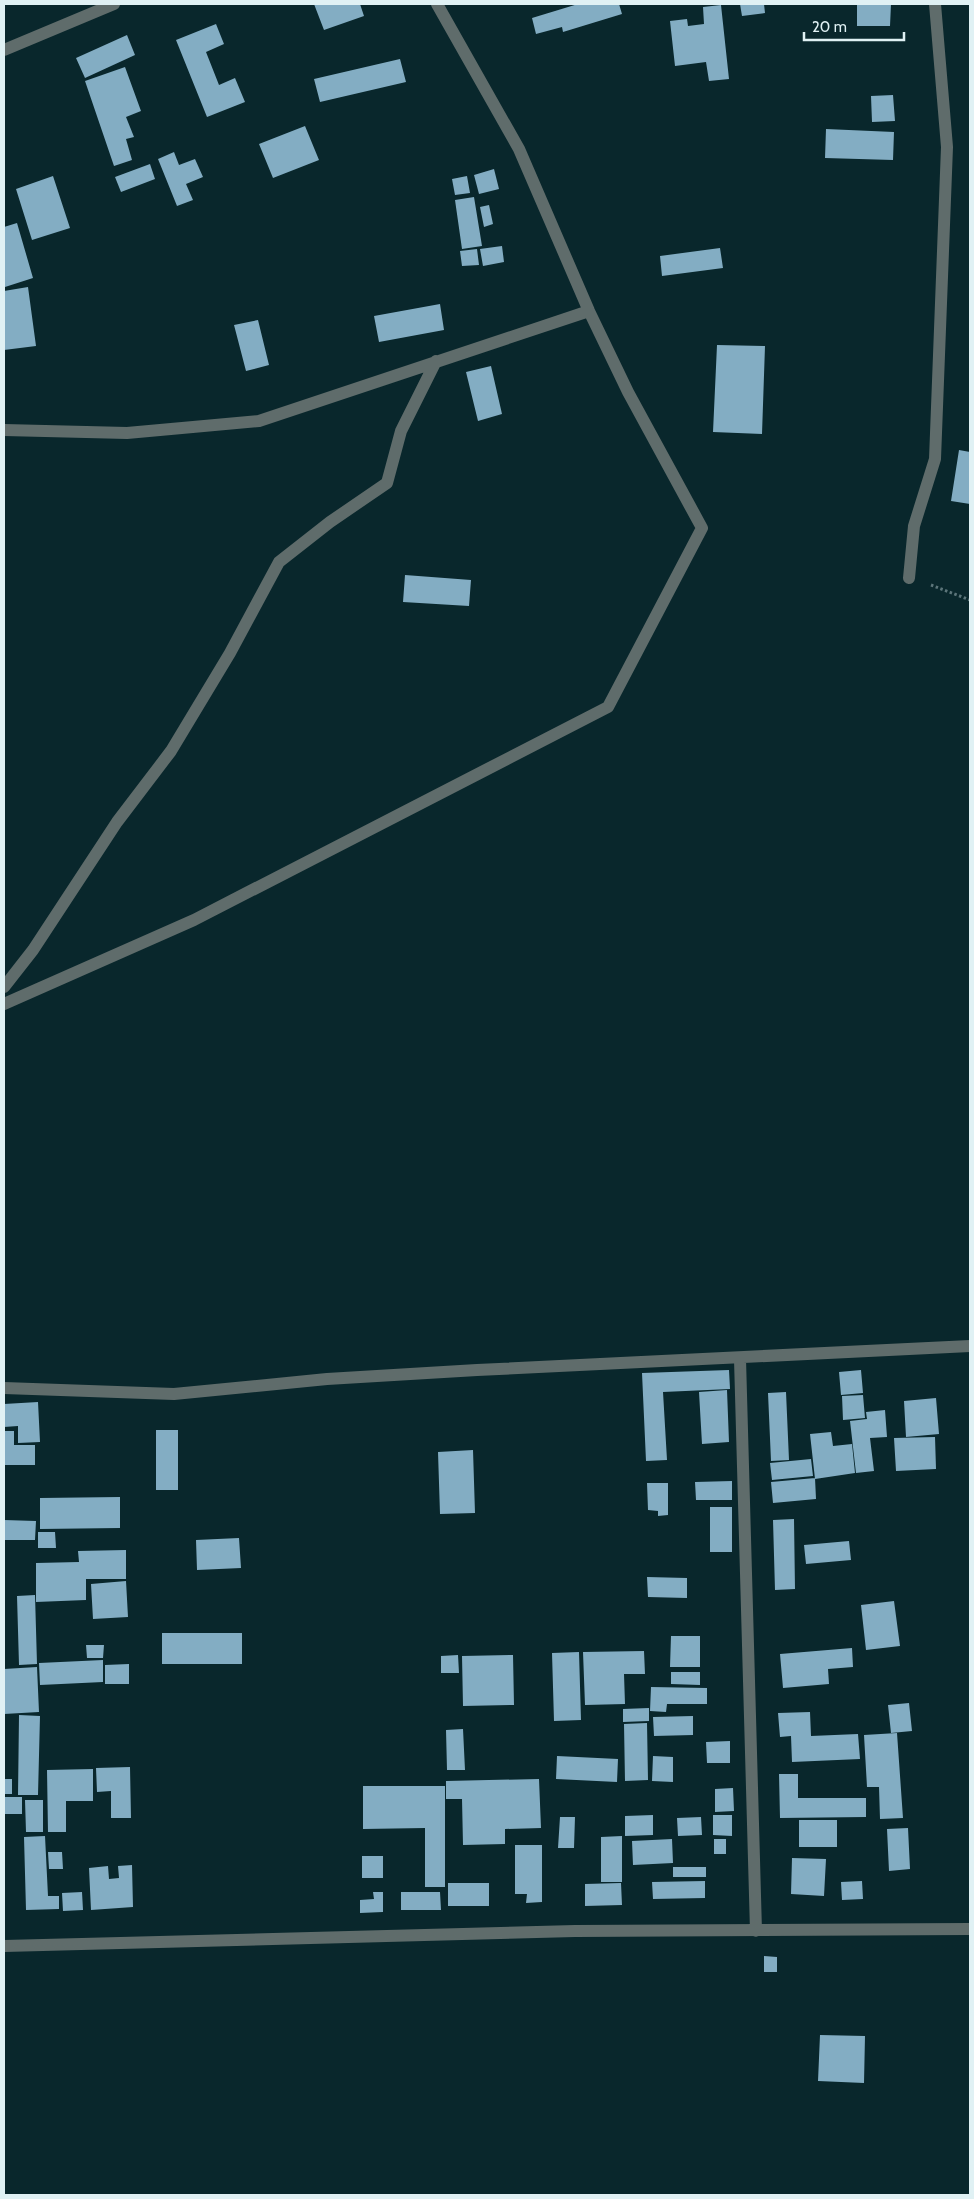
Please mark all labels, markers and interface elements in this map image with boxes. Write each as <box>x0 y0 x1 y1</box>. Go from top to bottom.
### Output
scale bar <box>804 10 904 42</box>
text: 20 m <box>812 18 847 36</box>

